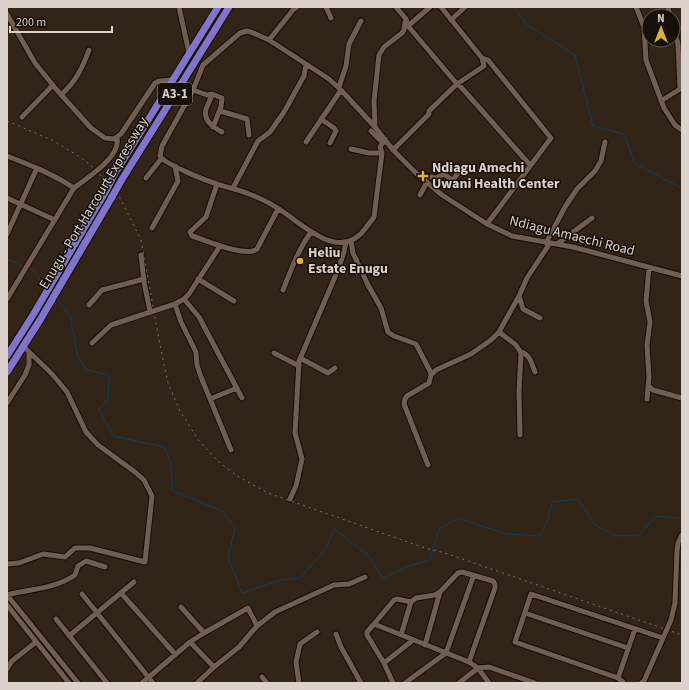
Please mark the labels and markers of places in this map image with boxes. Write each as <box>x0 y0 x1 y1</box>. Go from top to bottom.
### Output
place label: Ndiagu Amechi Uwani Health Center <box>432 158 560 194</box>
marker: Ndiagu Amechi Uwani Health Center <box>417 170 429 182</box>
place label: Heliu Estate Enugu <box>308 243 388 279</box>
marker: Heliu Estate Enugu <box>295 256 305 266</box>

